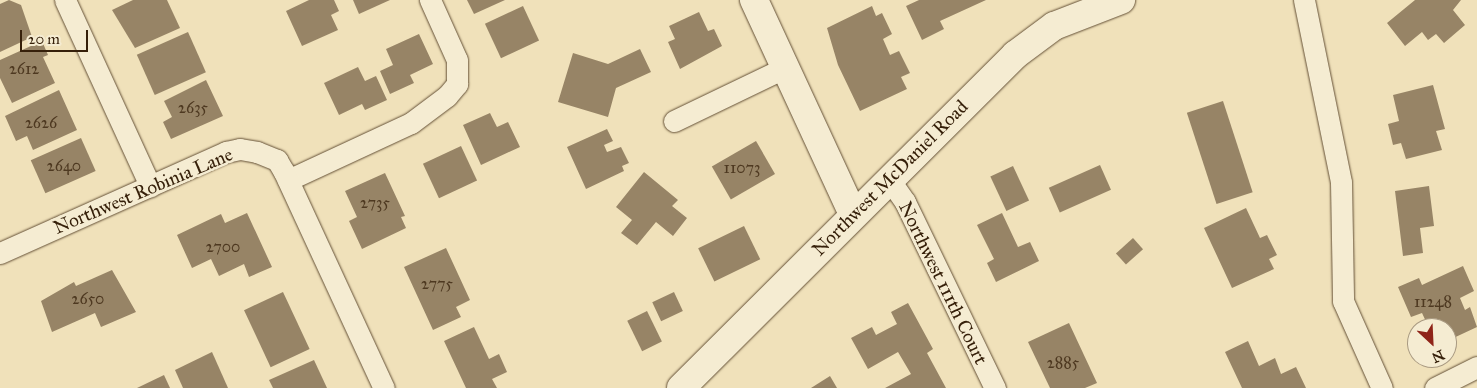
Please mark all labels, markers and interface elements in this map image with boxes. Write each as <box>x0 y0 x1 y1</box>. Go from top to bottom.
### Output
scale bar <box>22 20 90 52</box>
text: 20 m <box>28 30 60 48</box>
house number: 2612 <box>9 59 39 79</box>
street label: Northwest McDaniel Road <box>807 95 973 261</box>
house number: 2635 <box>178 98 208 118</box>
house number: 2626 <box>25 113 57 133</box>
street label: Northwest Robinia Lane <box>50 143 236 239</box>
house number: 2640 <box>47 156 81 176</box>
house number: 11073 <box>724 158 760 178</box>
house number: 2735 <box>360 193 390 213</box>
street label: Northwest 111th Court <box>894 198 992 368</box>
house number: 2700 <box>206 237 240 257</box>
house number: 2775 <box>421 274 453 294</box>
house number: 2650 <box>72 289 104 309</box>
house number: 11248 <box>1414 292 1452 312</box>
north arrow <box>1407 318 1457 368</box>
text: N <box>1429 346 1447 366</box>
house number: 2885 <box>1047 353 1079 373</box>

